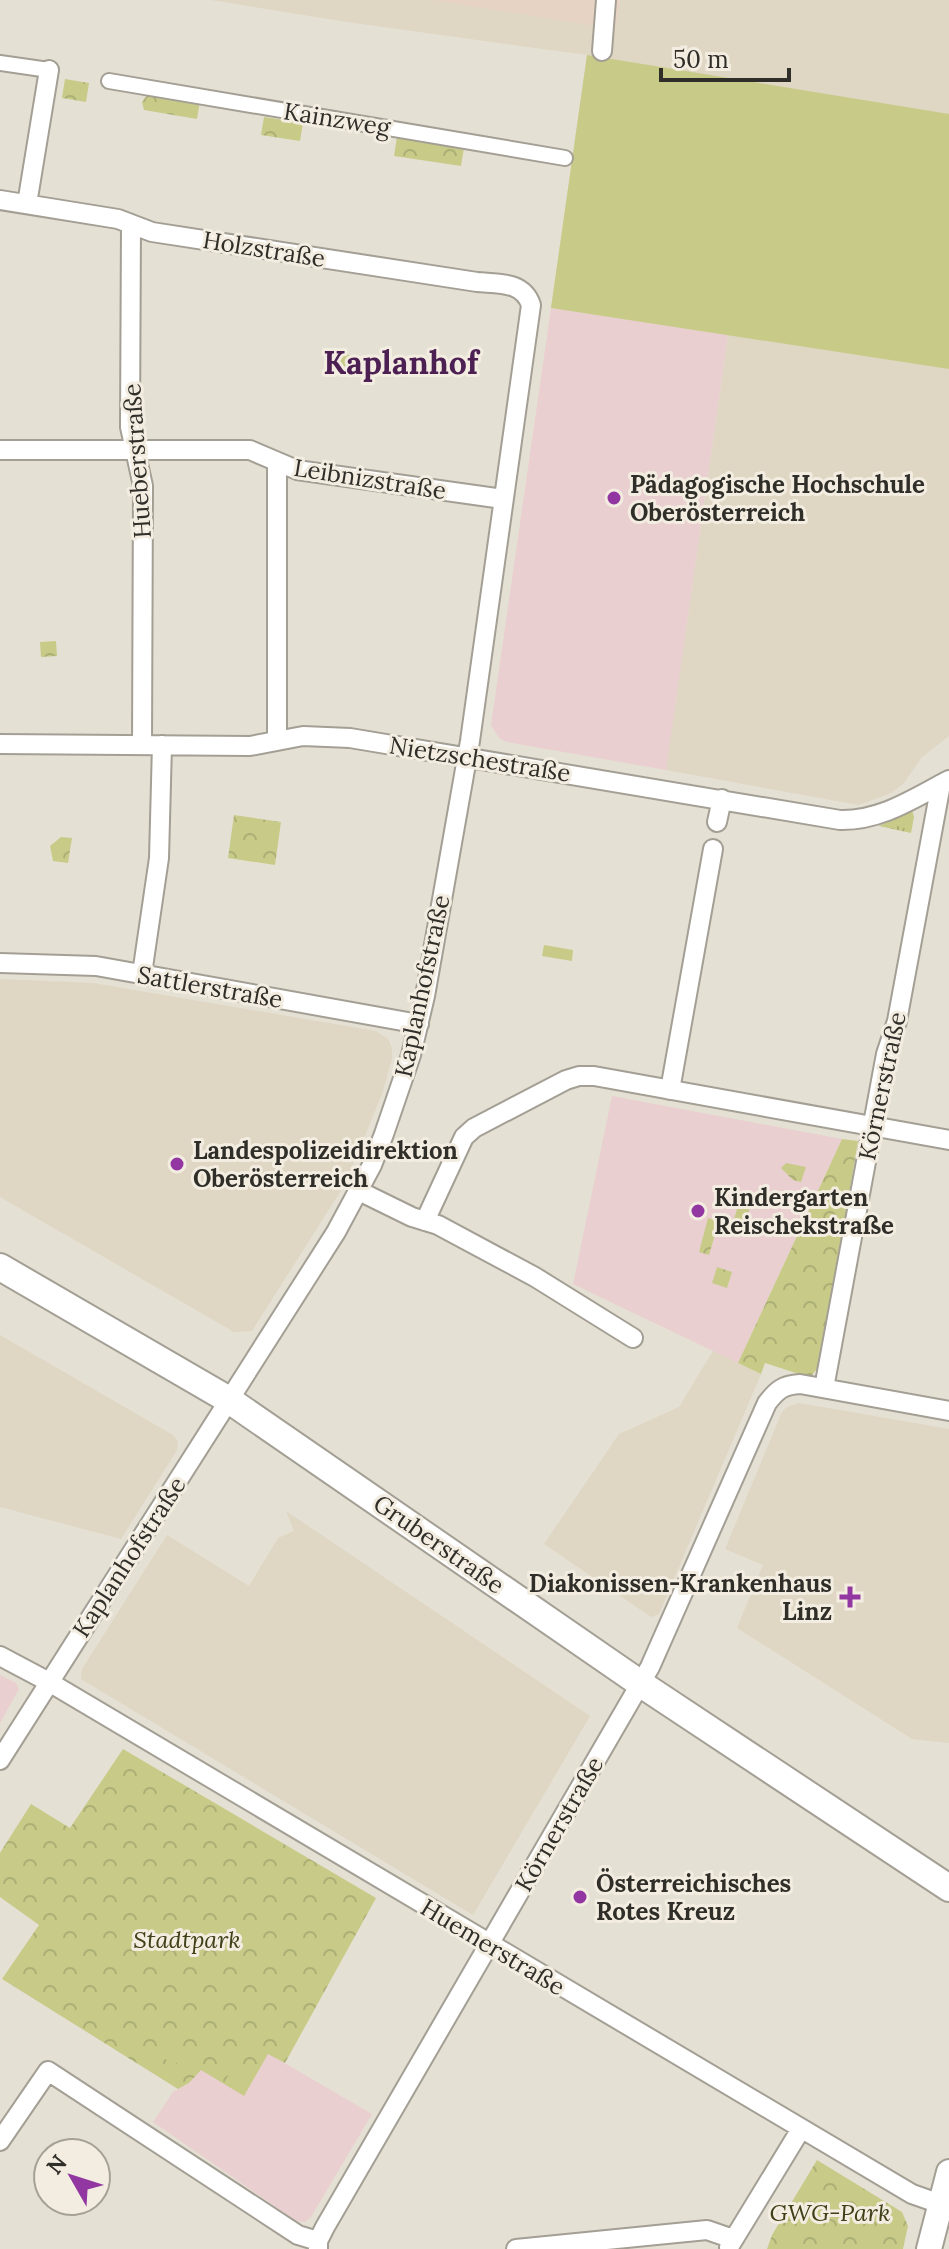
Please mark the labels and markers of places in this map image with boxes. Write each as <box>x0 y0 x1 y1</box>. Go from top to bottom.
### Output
place label: Pädagogische Hochschule Oberösterreich <box>630 469 925 528</box>
marker: Pädagogische Hochschule Oberösterreich <box>605 489 623 507</box>
place label: Landespolizeidirektion Oberösterreich <box>193 1135 458 1194</box>
marker: Landespolizeidirektion Oberösterreich <box>168 1155 186 1173</box>
place label: Kindergarten Reischekstraße <box>714 1182 894 1241</box>
marker: Kindergarten Reischekstraße <box>689 1202 707 1220</box>
place label: Diakonissen-Krankenhaus Linz <box>529 1568 832 1627</box>
marker: Diakonissen-Krankenhaus Linz <box>839 1586 861 1608</box>
place label: Österreichisches Rotes Kreuz <box>596 1868 791 1927</box>
marker: Österreichisches Rotes Kreuz <box>571 1888 589 1906</box>

